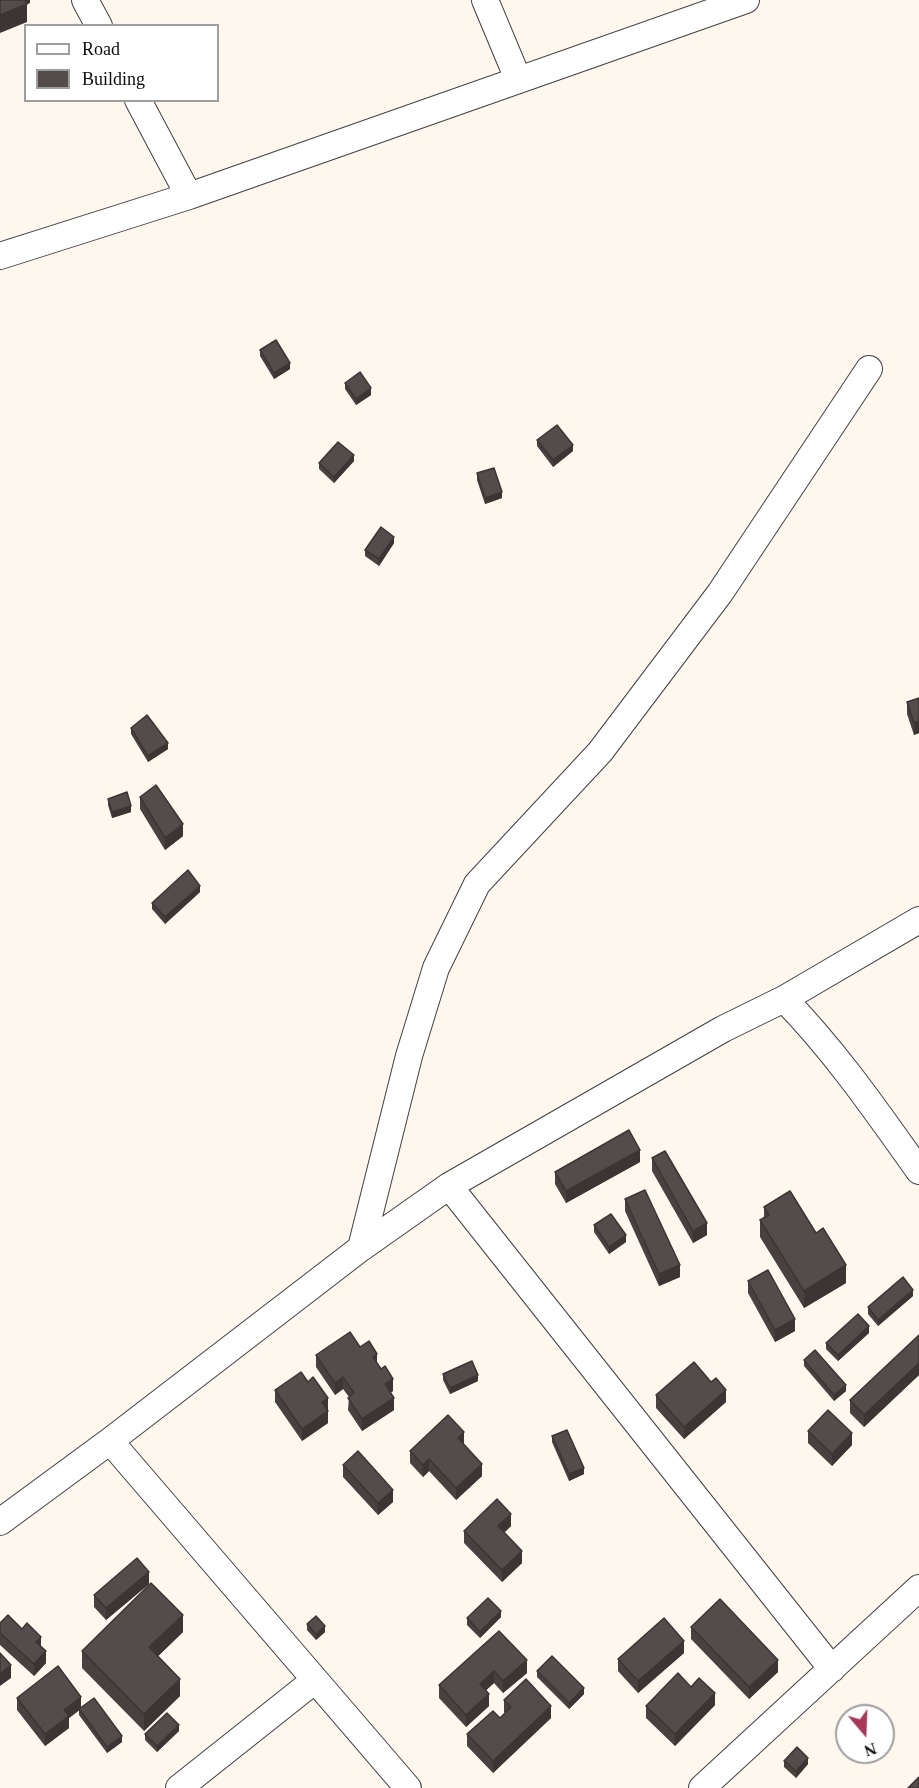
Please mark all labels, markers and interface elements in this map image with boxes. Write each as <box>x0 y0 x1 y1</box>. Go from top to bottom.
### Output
legend <box>24 24 219 102</box>
text: Road <box>82 39 120 59</box>
text: Building <box>82 69 145 89</box>
north arrow <box>835 1704 895 1764</box>
text: N <box>862 1740 879 1760</box>

